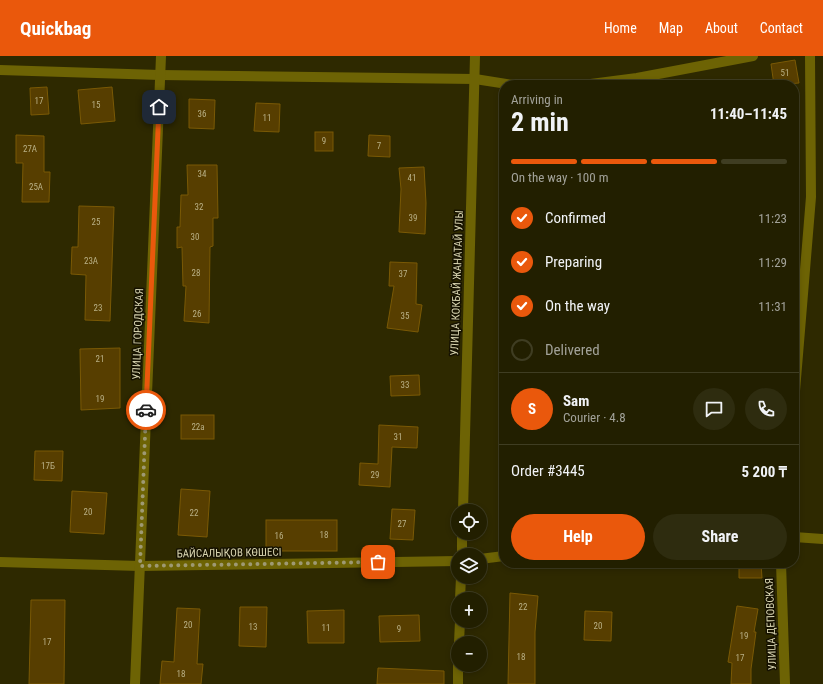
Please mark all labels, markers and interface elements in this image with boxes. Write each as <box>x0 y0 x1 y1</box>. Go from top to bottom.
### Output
text: Quickbag <box>20 17 91 40</box>
text: Home <box>604 20 637 36</box>
text: Map <box>659 20 683 36</box>
text: About <box>705 20 738 36</box>
text: Contact <box>760 20 803 36</box>
house number: 51 <box>781 68 789 78</box>
pin <box>142 90 176 124</box>
text: Arriving in <box>511 92 563 107</box>
house number: 17 <box>35 96 44 106</box>
icon: home <box>148 96 170 118</box>
house number: 15 <box>92 100 101 110</box>
text: 11:40–11:45 <box>710 105 787 123</box>
text: 2 min <box>511 107 569 137</box>
house number: 36 <box>198 109 206 119</box>
house number: 11 <box>263 113 271 123</box>
house number: 9 <box>322 136 326 146</box>
house number: 7 <box>377 141 382 151</box>
house number: 27А <box>23 144 37 154</box>
house number: 34 <box>198 169 207 179</box>
text: On the way · 100 m <box>511 170 608 185</box>
house number: 41 <box>408 173 416 183</box>
house number: 25А <box>29 182 43 192</box>
house number: 32 <box>195 202 204 212</box>
icon: check <box>511 207 533 229</box>
text: Confirmed <box>545 209 606 227</box>
street label: УЛИЦА КОКБАЙ ЖАНАТАЙ УЛЫ <box>448 210 466 356</box>
text: 11:23 <box>758 211 787 226</box>
house number: 39 <box>409 213 417 223</box>
house number: 25 <box>92 217 101 227</box>
house number: 30 <box>191 232 199 242</box>
icon: check <box>511 251 533 273</box>
text: Preparing <box>545 253 602 271</box>
text: 11:29 <box>758 255 787 270</box>
house number: 23А <box>84 256 98 266</box>
house number: 28 <box>192 268 200 278</box>
house number: 37 <box>399 269 408 279</box>
street label: УЛИЦА ГОРОДСКАЯ <box>130 288 146 380</box>
icon: check <box>511 295 533 317</box>
text: On the way <box>545 297 610 315</box>
text: 11:31 <box>758 299 787 314</box>
house number: 23 <box>94 303 102 313</box>
house number: 26 <box>193 309 201 319</box>
house number: 35 <box>401 311 410 321</box>
text: Delivered <box>545 341 600 359</box>
house number: 21 <box>96 354 104 364</box>
house number: 33 <box>401 380 409 390</box>
button: chat <box>693 388 735 430</box>
button: phone <box>745 388 787 430</box>
courier <box>126 390 166 430</box>
text: Sam <box>563 392 589 410</box>
house number: 19 <box>96 394 104 404</box>
icon: car <box>135 399 157 421</box>
text: S <box>528 400 536 418</box>
text: Courier · 4.8 <box>563 410 626 425</box>
house number: 22а <box>191 422 205 432</box>
house number: 31 <box>394 432 402 442</box>
house number: 17Б <box>41 461 55 471</box>
text: Order #3445 <box>511 462 585 480</box>
text: 5 200 ₸ <box>742 463 787 481</box>
house number: 29 <box>371 470 379 480</box>
map controls <box>451 504 487 672</box>
button: locate <box>451 504 487 540</box>
house number: 20 <box>84 507 92 517</box>
house number: 22 <box>190 508 199 518</box>
button: Help <box>511 514 645 560</box>
button: Share <box>653 514 787 560</box>
house number: 27 <box>398 519 407 529</box>
house number: 18 <box>320 530 328 540</box>
house number: 16 <box>275 531 283 541</box>
pin <box>361 545 395 579</box>
street label: БАЙСАЛЫҚОВ КӨШЕСІ <box>177 546 281 560</box>
button: layers <box>451 548 487 584</box>
icon: bag <box>367 551 389 573</box>
street label: УЛИЦА ДЕПОВСКАЯ <box>763 578 779 670</box>
button: + <box>451 592 487 628</box>
house number: 22 <box>519 602 528 612</box>
house number: 20 <box>184 620 192 630</box>
house number: 20 <box>594 621 602 631</box>
house number: 13 <box>249 622 257 632</box>
house number: 11 <box>322 623 330 633</box>
house number: 9 <box>397 624 401 634</box>
house number: 19 <box>740 631 748 641</box>
button: − <box>451 636 487 672</box>
house number: 17 <box>43 637 52 647</box>
house number: 18 <box>517 652 525 662</box>
house number: 17 <box>736 653 745 663</box>
house number: 18 <box>177 669 185 679</box>

